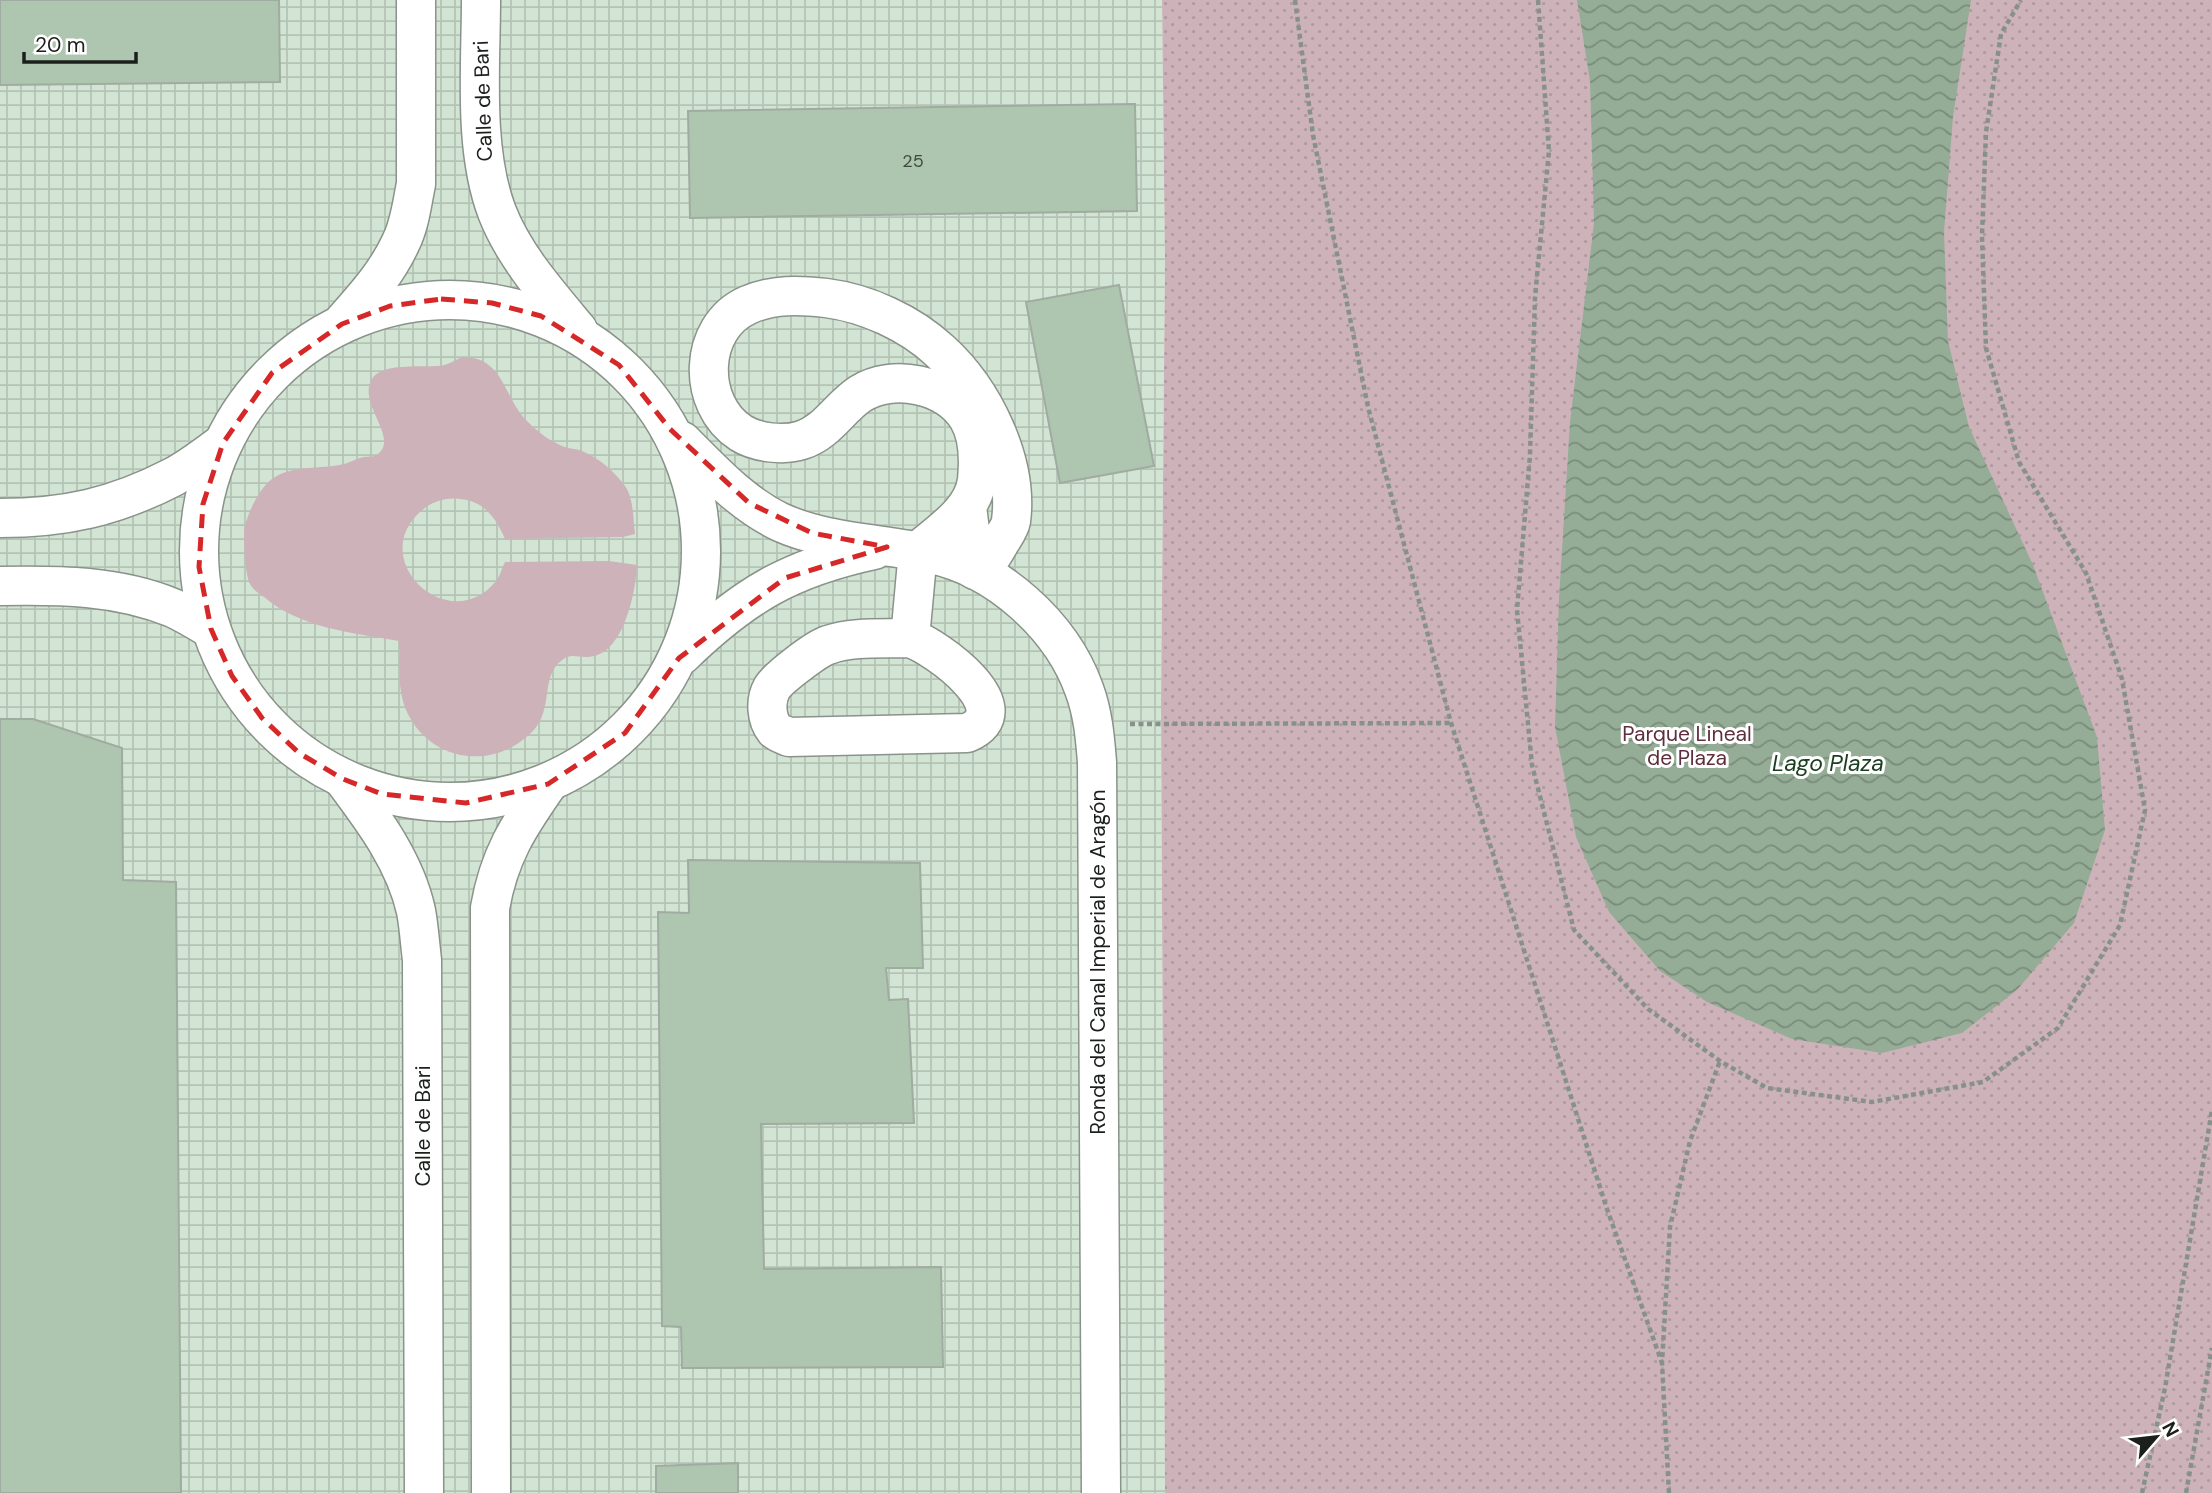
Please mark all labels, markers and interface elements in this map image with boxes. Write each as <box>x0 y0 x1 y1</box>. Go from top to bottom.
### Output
scale bar <box>24 21 136 65</box>
text: 20 m <box>35 31 86 59</box>
street label: Calle de Bari <box>467 40 499 162</box>
house number: 25 <box>902 149 924 173</box>
park label: Parque Lineal de Plaza <box>1622 720 1752 772</box>
water label: Lago Plaza <box>1772 748 1884 778</box>
street label: Ronda del Canal Imperial de Aragón <box>1084 790 1112 1134</box>
street label: Calle de Bari <box>409 1066 437 1186</box>
north arrow <box>2121 1402 2191 1472</box>
text: N <box>2156 1417 2185 1441</box>

